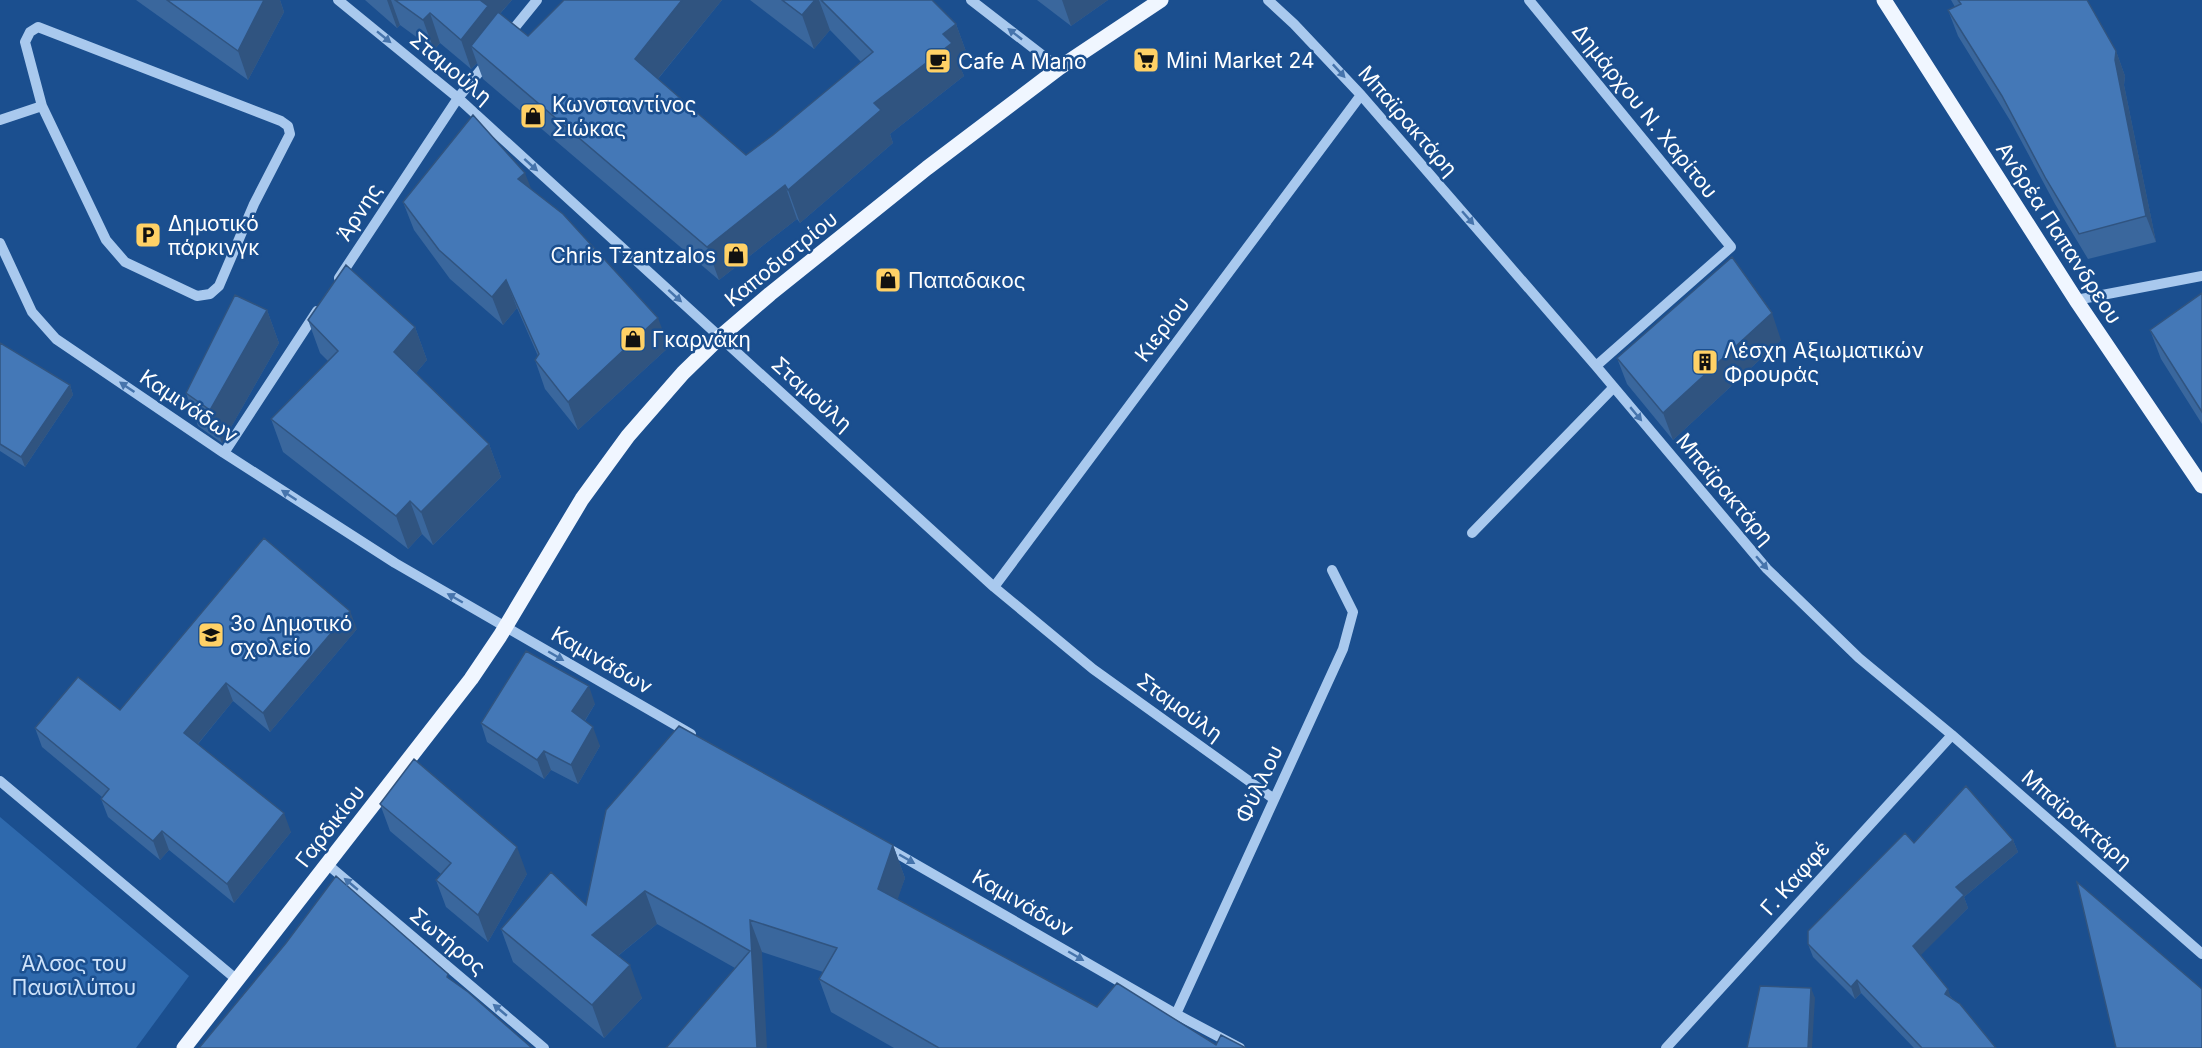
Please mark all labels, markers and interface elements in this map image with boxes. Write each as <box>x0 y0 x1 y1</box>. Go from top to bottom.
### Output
street label: Δημάρχου Ν. Χαρίτου <box>1567 19 1723 203</box>
street label: Σταμούλη <box>405 27 497 109</box>
one-way arrow <box>1007 28 1023 40</box>
one-way arrow <box>376 30 391 43</box>
supermarket icon: Mini Market 24 <box>1131 45 1161 75</box>
cafe icon: Cafe A Mano <box>923 46 953 76</box>
place label: Mini Market 24 <box>1166 48 1315 73</box>
place label: Cafe A Mano <box>958 49 1087 74</box>
street label: Μπαϊρακτάρη <box>1353 61 1463 181</box>
one-way arrow <box>1332 64 1346 79</box>
place label: Κωνσταντίνος Σιώκας <box>552 92 696 141</box>
shop icon: Κωνσταντίνος Σιώκας <box>518 101 548 131</box>
street label: Ανδρέα Παπανδρεου <box>1991 138 2127 328</box>
one-way arrow <box>523 158 538 171</box>
street label: Άρνης <box>331 179 387 245</box>
street label: Καποδιστρίου <box>720 206 842 312</box>
one-way arrow <box>1461 210 1474 226</box>
place label: Δημοτικό πάρκινγκ <box>168 211 259 260</box>
parking icon: Δημοτικό πάρκινγκ <box>133 220 163 250</box>
shop icon: Chris Tzantzalos <box>721 240 751 270</box>
place label: Chris Tzantzalos <box>551 243 716 268</box>
shop icon: Παπαδακος <box>873 265 903 295</box>
place label: Παπαδακος <box>908 268 1026 293</box>
one-way arrow <box>667 289 682 302</box>
street label: Κιερίου <box>1130 292 1194 366</box>
shop icon: Γκαρνάκη <box>618 324 648 354</box>
place label: Γκαρνάκη <box>652 327 751 352</box>
place label: Λέσχη Αξιωματικών Φρουράς <box>1724 338 1924 387</box>
building icon: Λέσχη Αξιωματικών Φρουράς <box>1690 347 1720 377</box>
street label: Σταμούλη <box>767 351 857 437</box>
street label: Καμινάδων <box>135 364 243 448</box>
one-way arrow <box>119 381 135 393</box>
one-way arrow <box>1629 406 1642 422</box>
street label: Μπαϊρακτάρη <box>1671 428 1779 550</box>
one-way arrow <box>281 489 297 500</box>
one-way arrow <box>1755 555 1768 570</box>
one-way arrow <box>447 592 463 603</box>
place label: 3ο Δημοτικό σχολείο <box>230 611 352 660</box>
school or university icon: 3ο Δημοτικό σχολείο <box>196 620 226 650</box>
street label: Καμινάδων <box>547 621 657 699</box>
one-way arrow <box>548 651 564 662</box>
street label: Σταμούλη <box>1132 668 1228 746</box>
street label: Φύλλου <box>1230 741 1288 827</box>
street label: Μπαϊρακτάρη <box>2017 764 2137 874</box>
street label: Γαρδικίου <box>290 780 370 872</box>
street label: Γ. Καφφέ <box>1755 836 1835 920</box>
one-way arrow <box>899 854 916 864</box>
street label: Καμινάδων <box>968 864 1078 942</box>
one-way arrow <box>344 878 359 891</box>
street label: Σωτήρος <box>405 902 491 980</box>
park label: Άλσος του Παυσιλύπου <box>12 951 136 1000</box>
one-way arrow <box>1068 951 1084 962</box>
one-way arrow <box>493 1004 508 1017</box>

